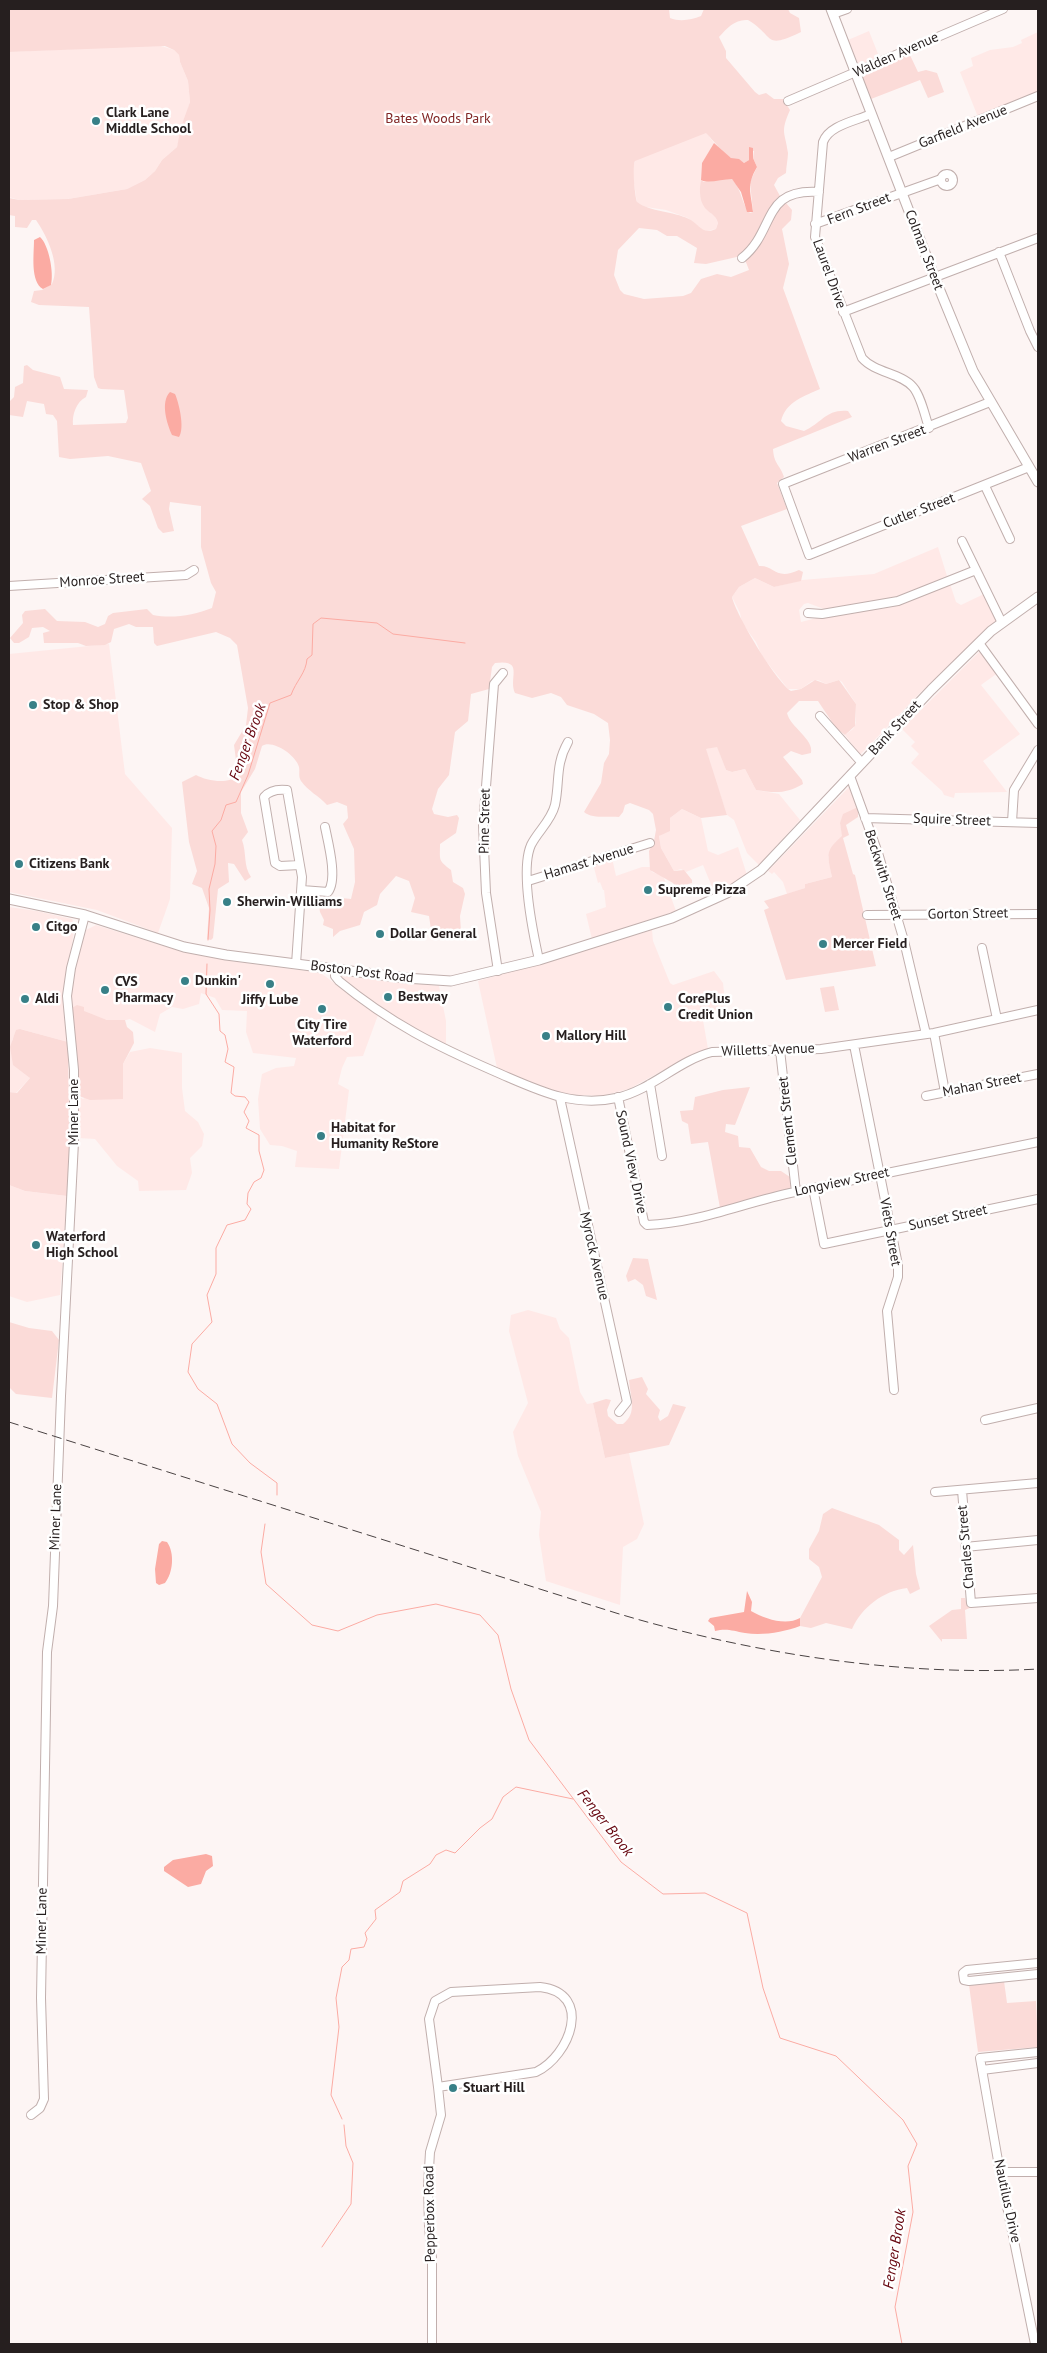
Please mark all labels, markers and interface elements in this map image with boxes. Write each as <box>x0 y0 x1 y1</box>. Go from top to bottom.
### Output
street label: Walden Avenue <box>851 29 941 81</box>
street label: Garfield Avenue <box>916 102 1010 152</box>
place label: Clark Lane Middle School <box>106 105 191 138</box>
park label: Bates Woods Park <box>385 111 491 127</box>
marker: Clark Lane Middle School <box>90 115 102 127</box>
street label: Fern Street <box>825 189 893 229</box>
street label: Colman Street <box>901 208 947 292</box>
street label: Laurel Drive <box>809 237 849 311</box>
street label: Warren Street <box>846 422 928 466</box>
street label: Cutler Street <box>881 490 957 532</box>
street label: Monroe Street <box>59 569 145 591</box>
place label: Stop & Shop <box>43 697 119 713</box>
street label: Bank Street <box>865 697 925 759</box>
marker: Stop & Shop <box>27 699 39 711</box>
water label: Fenger Brook <box>226 701 270 783</box>
street label: Pine Street <box>476 788 494 854</box>
street label: Squire Street <box>913 810 991 830</box>
street label: Beckwith Street <box>860 828 906 922</box>
street label: Hamast Avenue <box>542 840 636 884</box>
place label: Citizens Bank <box>29 856 109 872</box>
marker: Citizens Bank <box>13 858 25 870</box>
place label: Supreme Pizza <box>658 882 746 898</box>
marker: Supreme Pizza <box>642 884 654 896</box>
place label: Sherwin-Williams <box>237 894 342 910</box>
marker: Sherwin-Williams <box>221 896 233 908</box>
street label: Gorton Street <box>928 905 1008 923</box>
place label: Citgo <box>46 919 77 935</box>
marker: Citgo <box>30 921 42 933</box>
place label: Dollar General <box>390 926 477 942</box>
marker: Dollar General <box>374 928 386 940</box>
place label: Mercer Field <box>833 936 907 952</box>
marker: Mercer Field <box>817 938 829 950</box>
street label: Boston Post Road <box>309 957 415 987</box>
place label: Dunkin' <box>195 973 241 989</box>
place label: CVS Pharmacy <box>115 974 173 1006</box>
marker: Dunkin' <box>179 975 191 987</box>
marker: Jiffy Lube <box>264 978 276 990</box>
marker: CVS Pharmacy <box>99 984 111 996</box>
place label: Bestway <box>398 989 448 1005</box>
place label: Aldi <box>35 991 59 1007</box>
marker: Bestway <box>382 991 394 1003</box>
place label: CorePlus Credit Union <box>678 991 753 1024</box>
place label: Jiffy Lube <box>242 992 298 1008</box>
marker: Aldi <box>19 993 31 1005</box>
marker: CorePlus Credit Union <box>662 1001 674 1013</box>
marker: City Tire Waterford <box>316 1003 328 1015</box>
place label: City Tire Waterford <box>292 1017 352 1050</box>
place label: Mallory Hill <box>556 1028 626 1044</box>
marker: Mallory Hill <box>540 1030 552 1042</box>
street label: Willetts Avenue <box>721 1040 815 1060</box>
street label: Mahan Street <box>941 1069 1023 1101</box>
street label: Clement Street <box>775 1076 801 1166</box>
street label: Miner Lane <box>66 1079 82 1145</box>
street label: Sound View Drive <box>612 1109 650 1215</box>
place label: Habitat for Humanity ReStore <box>331 1120 439 1152</box>
marker: Habitat for Humanity ReStore <box>315 1130 327 1142</box>
street label: Longview Street <box>793 1164 891 1200</box>
street label: Viets Street <box>876 1197 904 1267</box>
street label: Sunset Street <box>907 1201 989 1235</box>
street label: Myrock Avenue <box>576 1210 612 1302</box>
place label: Waterford High School <box>46 1229 118 1262</box>
marker: Waterford High School <box>30 1239 42 1251</box>
street label: Miner Lane <box>46 1483 66 1551</box>
street label: Charles Street <box>954 1504 978 1590</box>
water label: Fenger Brook <box>573 1786 637 1860</box>
street label: Miner Lane <box>33 1887 51 1955</box>
place label: Stuart Hill <box>463 2080 525 2096</box>
marker: Stuart Hill <box>447 2082 459 2094</box>
street label: Nautilus Drive <box>990 2158 1024 2244</box>
street label: Pepperbox Road <box>421 2165 439 2263</box>
water label: Fenger Brook <box>880 2208 910 2290</box>

